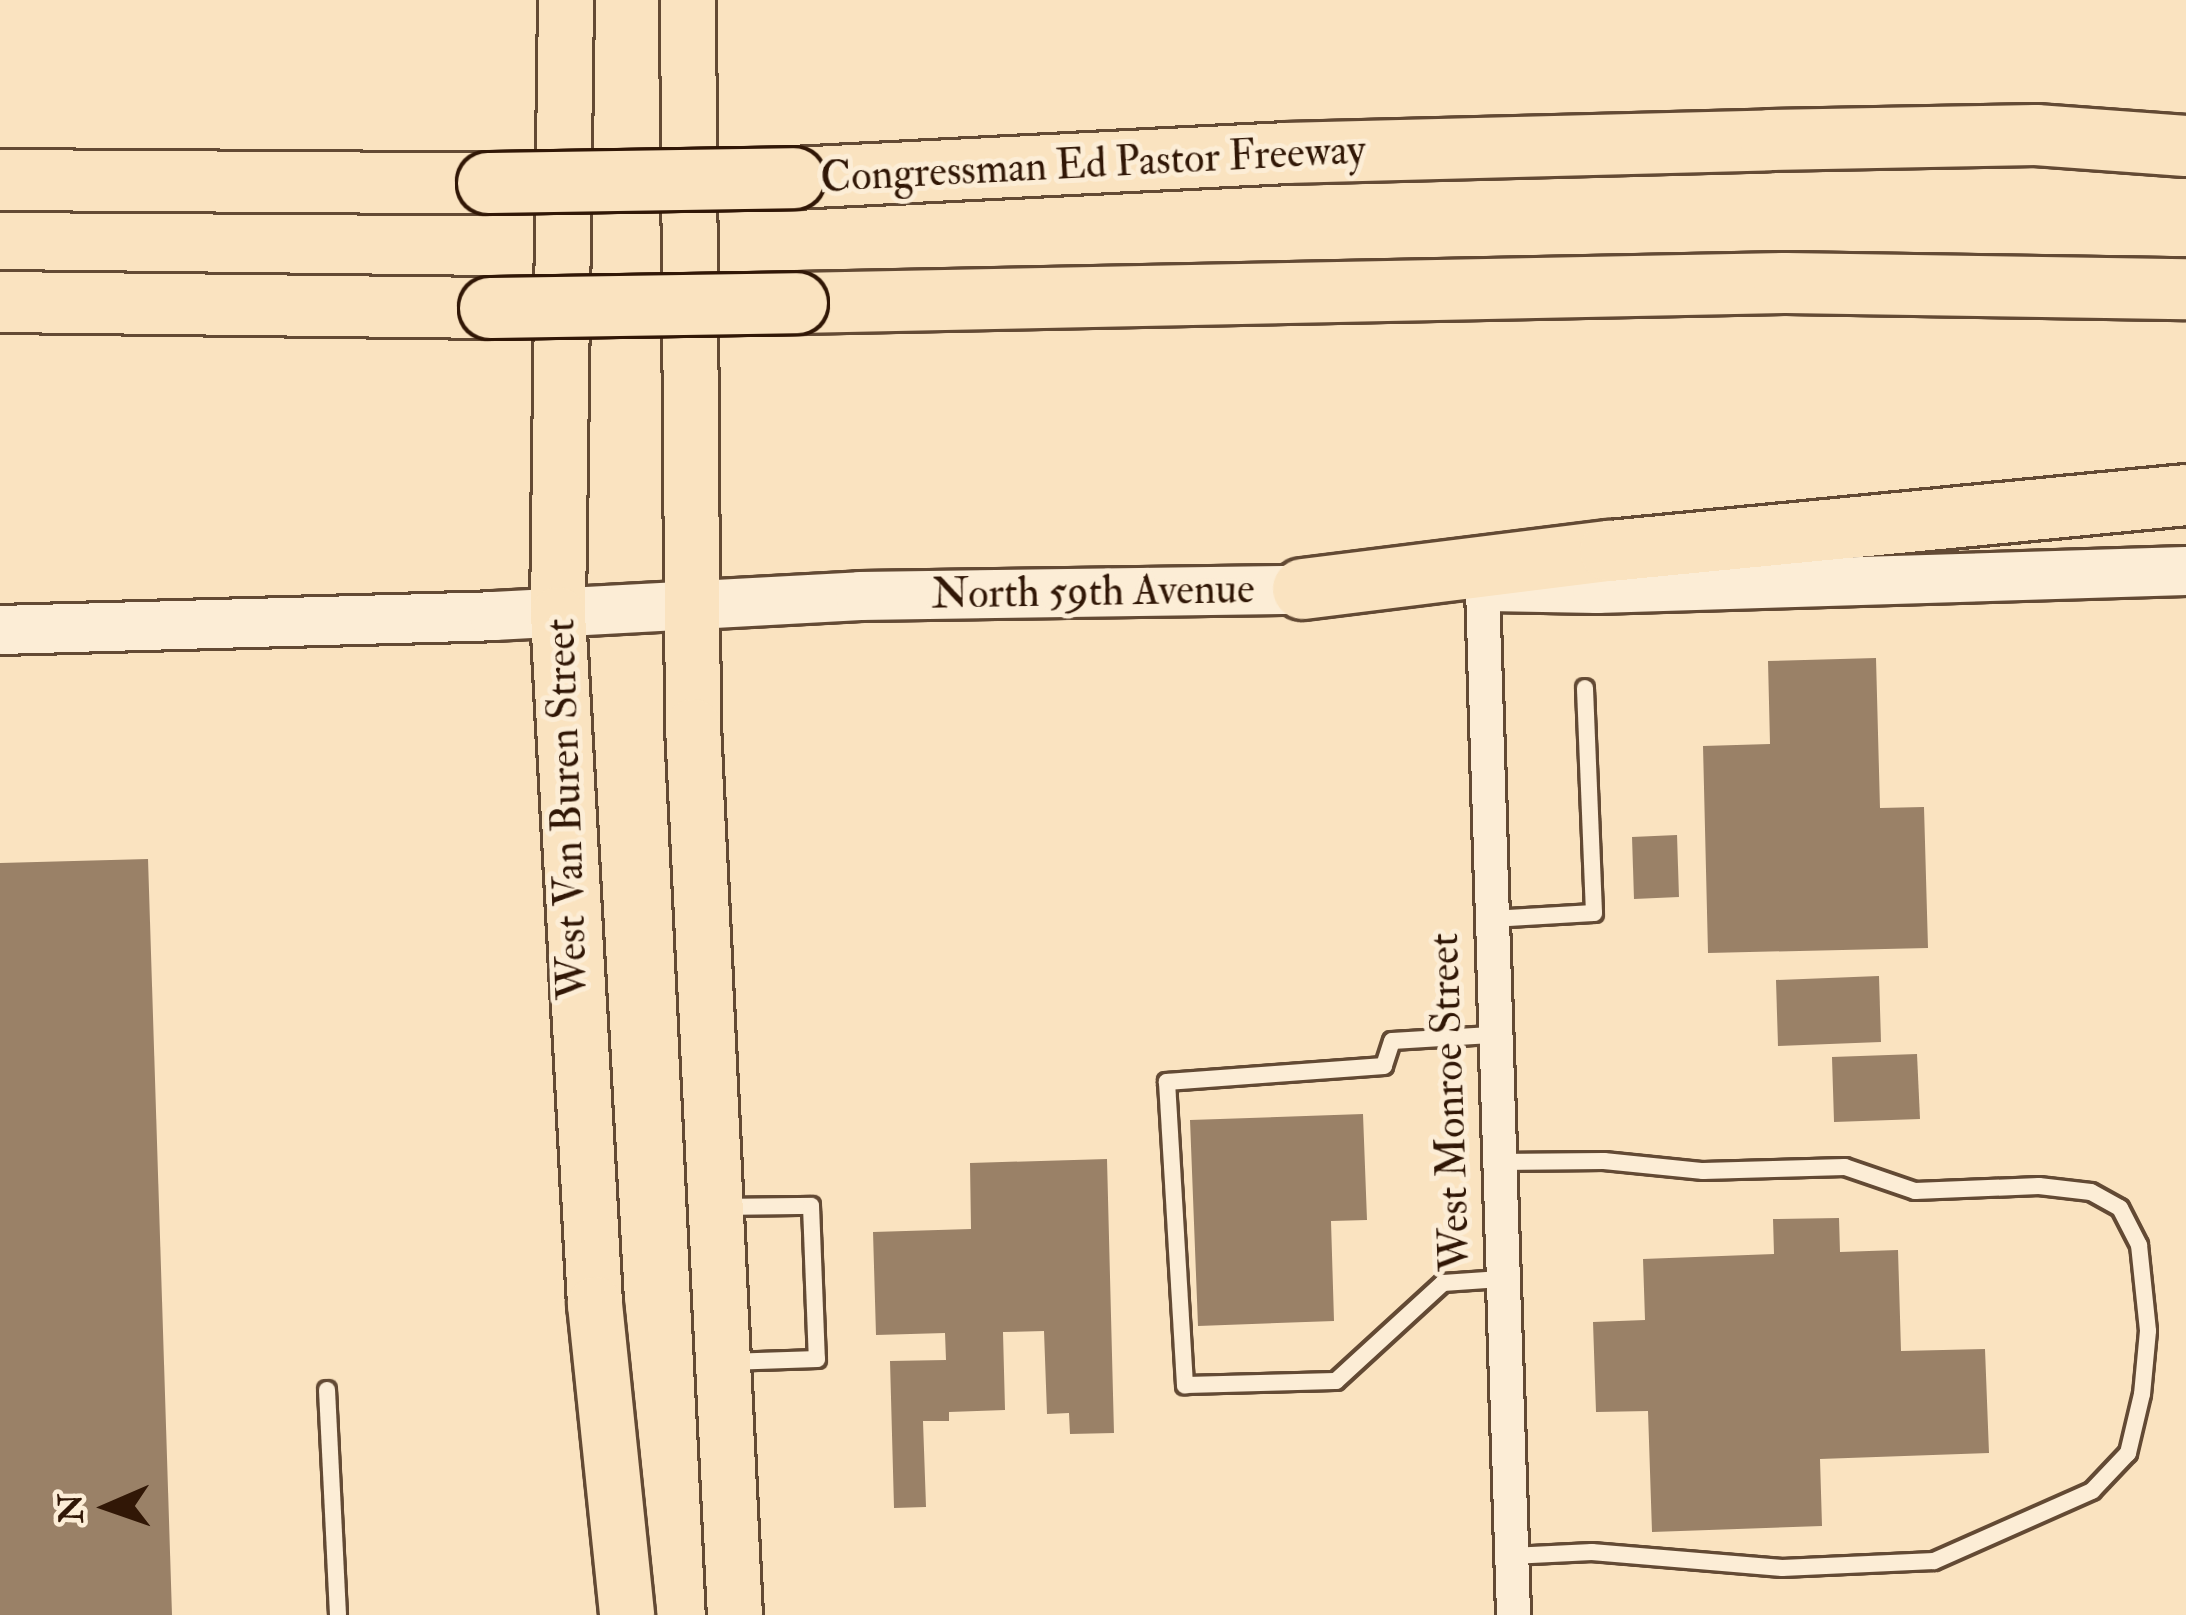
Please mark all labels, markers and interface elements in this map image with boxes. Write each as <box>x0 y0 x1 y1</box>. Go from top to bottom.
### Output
street label: Congressman Ed Pastor Freeway <box>819 125 1367 203</box>
street label: North 59th Avenue <box>931 564 1255 620</box>
street label: West Van Buren Street <box>535 618 599 1000</box>
street label: West Monroe Street <box>1419 932 1481 1272</box>
north arrow <box>48 1447 168 1567</box>
text: N <box>51 1493 93 1524</box>

